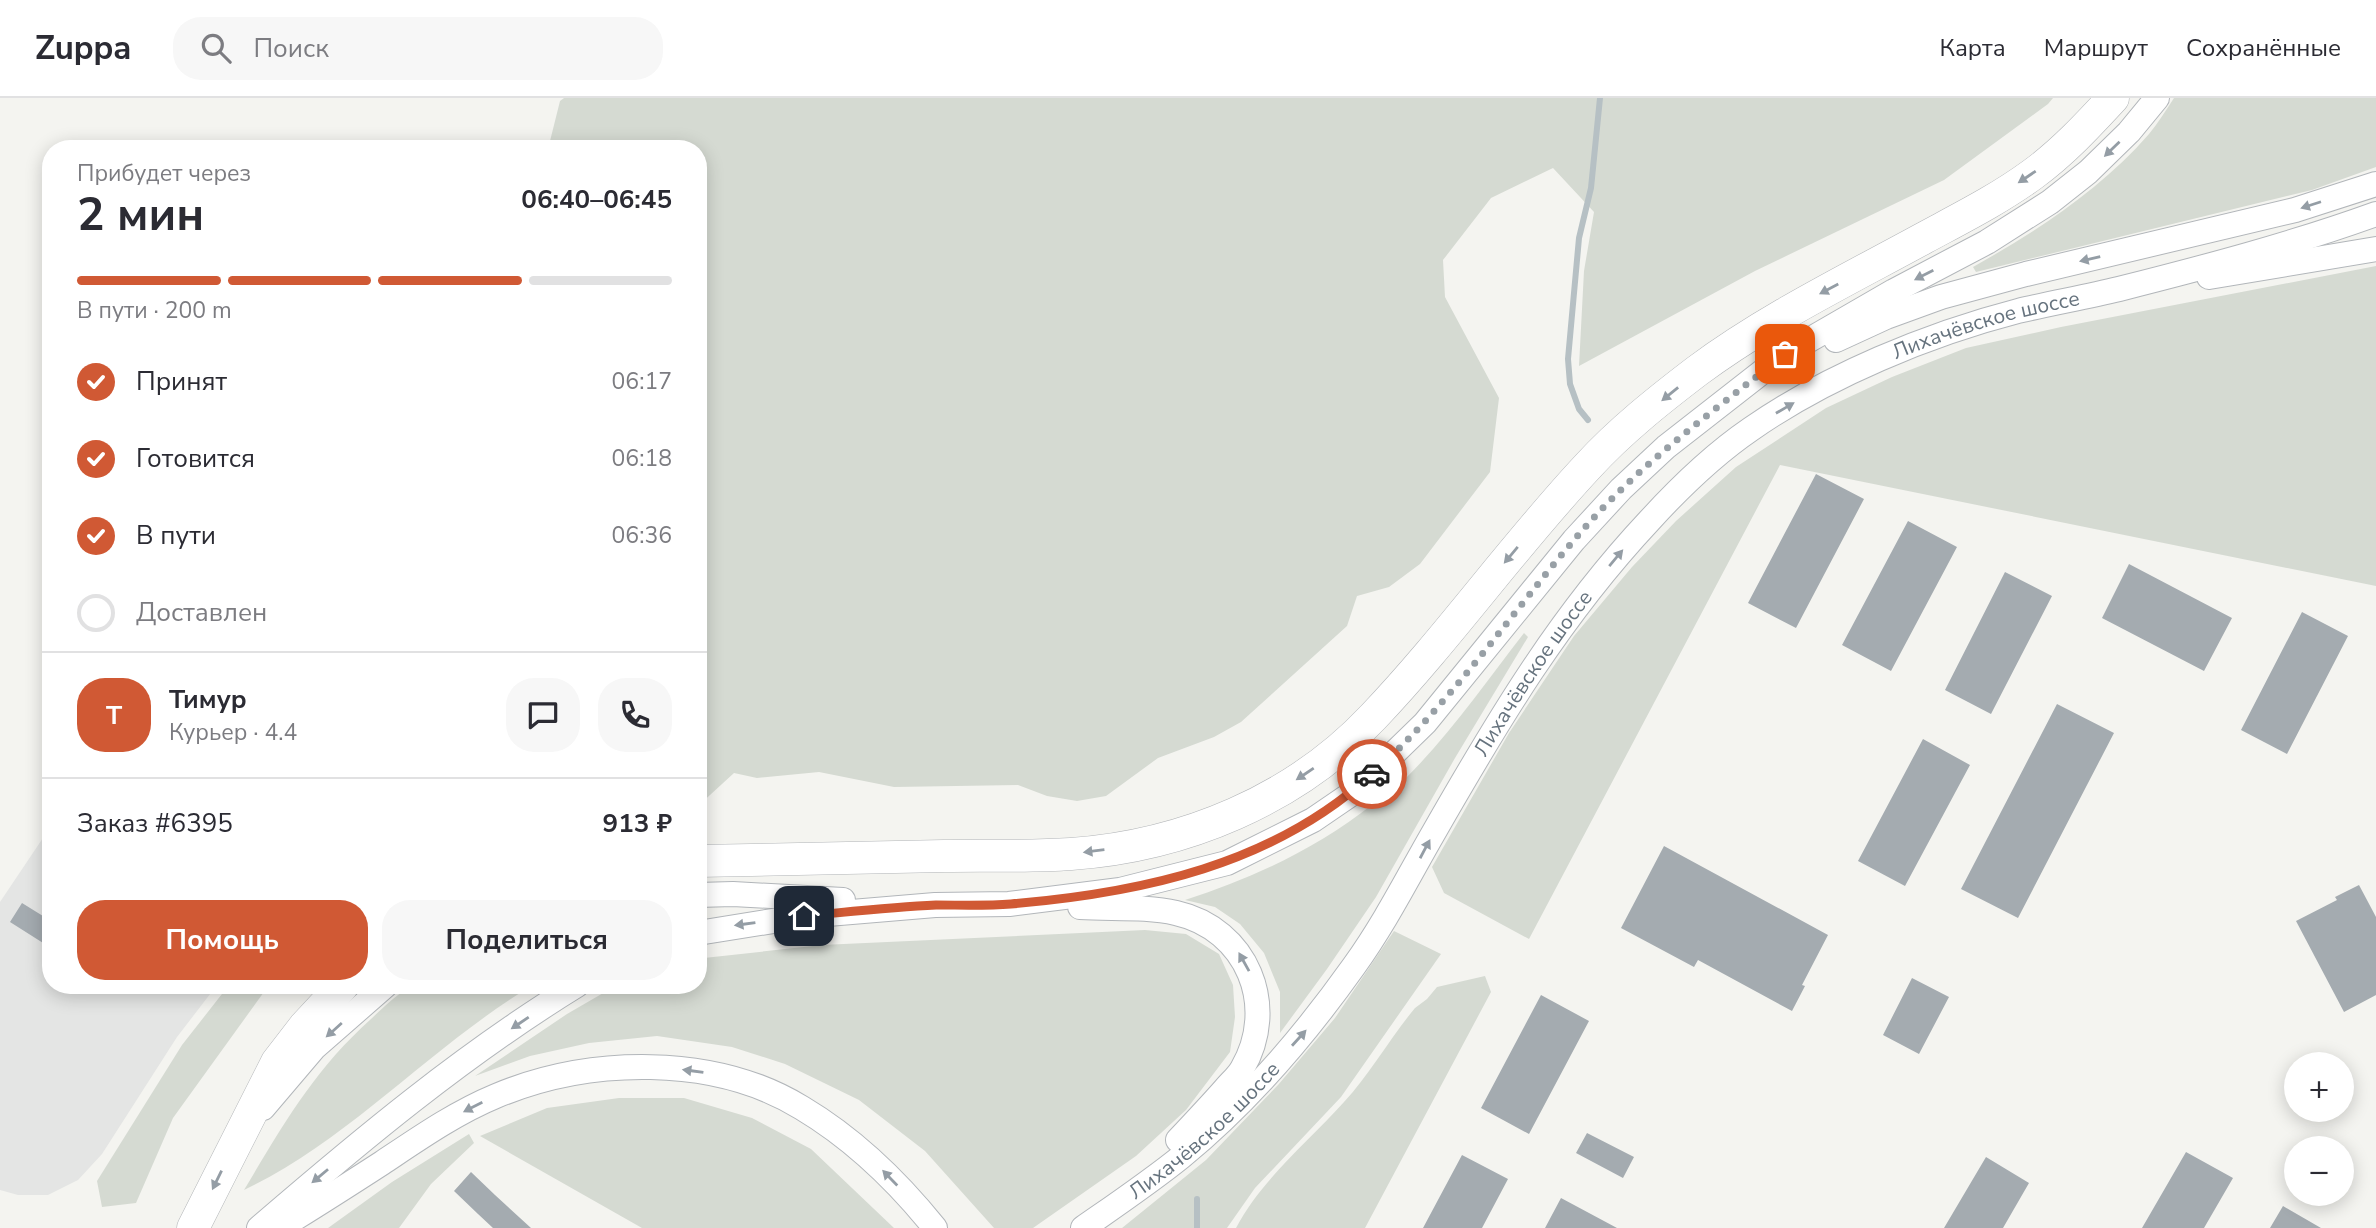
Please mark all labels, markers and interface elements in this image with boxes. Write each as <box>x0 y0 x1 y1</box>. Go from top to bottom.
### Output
search box <box>173 17 663 80</box>
text: Zuppa <box>35 26 131 71</box>
icon: search <box>197 29 235 67</box>
text: Поиск <box>253 31 329 66</box>
text: Карта <box>1940 32 2006 64</box>
text: Маршрут <box>2044 32 2148 64</box>
text: Сохранённые <box>2186 32 2341 64</box>
one-way arrow <box>2104 141 2121 157</box>
text: Прибудет через <box>77 158 251 189</box>
one-way arrow <box>2018 170 2036 184</box>
text: 06:40–06:45 <box>521 182 672 217</box>
text: 2 мин <box>77 183 204 246</box>
one-way arrow <box>2300 200 2321 211</box>
one-way arrow <box>2079 254 2101 265</box>
one-way arrow <box>1914 270 1934 281</box>
one-way arrow <box>1819 283 1839 295</box>
street label: Лихачёвское шоссе <box>1888 284 2082 366</box>
text: В пути · 200 m <box>77 295 232 326</box>
pin <box>1755 324 1815 384</box>
icon: bag <box>1766 335 1804 373</box>
icon: check <box>77 363 115 401</box>
text: Принят <box>136 364 227 399</box>
text: 06:17 <box>612 366 672 397</box>
one-way arrow <box>1661 386 1679 401</box>
one-way arrow <box>1776 402 1795 414</box>
icon: check <box>77 440 115 478</box>
text: Готовится <box>136 441 255 476</box>
text: 06:18 <box>612 443 672 474</box>
icon: check <box>77 517 115 555</box>
text: В пути <box>136 518 216 553</box>
text: 06:36 <box>612 520 672 551</box>
one-way arrow <box>1504 547 1519 564</box>
one-way arrow <box>1608 549 1623 567</box>
street label: Лихачёвское шоссе <box>1467 584 1599 761</box>
text: Доставлен <box>136 595 267 630</box>
button: chat <box>506 678 580 752</box>
button: phone <box>598 678 672 752</box>
text: Тимур <box>169 682 247 717</box>
text: Т <box>106 698 122 733</box>
text: Курьер · 4.4 <box>169 717 297 748</box>
courier <box>1337 739 1407 809</box>
icon: car <box>1353 755 1391 793</box>
one-way arrow <box>1296 767 1314 781</box>
text: Заказ #6395 <box>77 806 233 841</box>
text: 913 ₽ <box>603 806 672 841</box>
one-way arrow <box>1419 839 1430 859</box>
one-way arrow <box>1083 846 1105 857</box>
pin <box>774 886 834 946</box>
icon: home <box>785 897 823 935</box>
button: Помощь <box>77 900 368 980</box>
button: Поделиться <box>382 900 672 980</box>
one-way arrow <box>734 919 756 930</box>
one-way arrow <box>1238 953 1250 972</box>
one-way arrow <box>510 1016 530 1029</box>
one-way arrow <box>325 1022 343 1038</box>
one-way arrow <box>1290 1030 1306 1047</box>
map controls <box>2284 1052 2354 1206</box>
button: + <box>2284 1052 2354 1122</box>
street label: Лихачёвское шоссе <box>1123 1056 1286 1206</box>
one-way arrow <box>682 1066 704 1077</box>
one-way arrow <box>463 1102 483 1113</box>
button: − <box>2284 1136 2354 1206</box>
one-way arrow <box>311 1168 328 1183</box>
one-way arrow <box>881 1169 898 1186</box>
one-way arrow <box>211 1170 222 1190</box>

